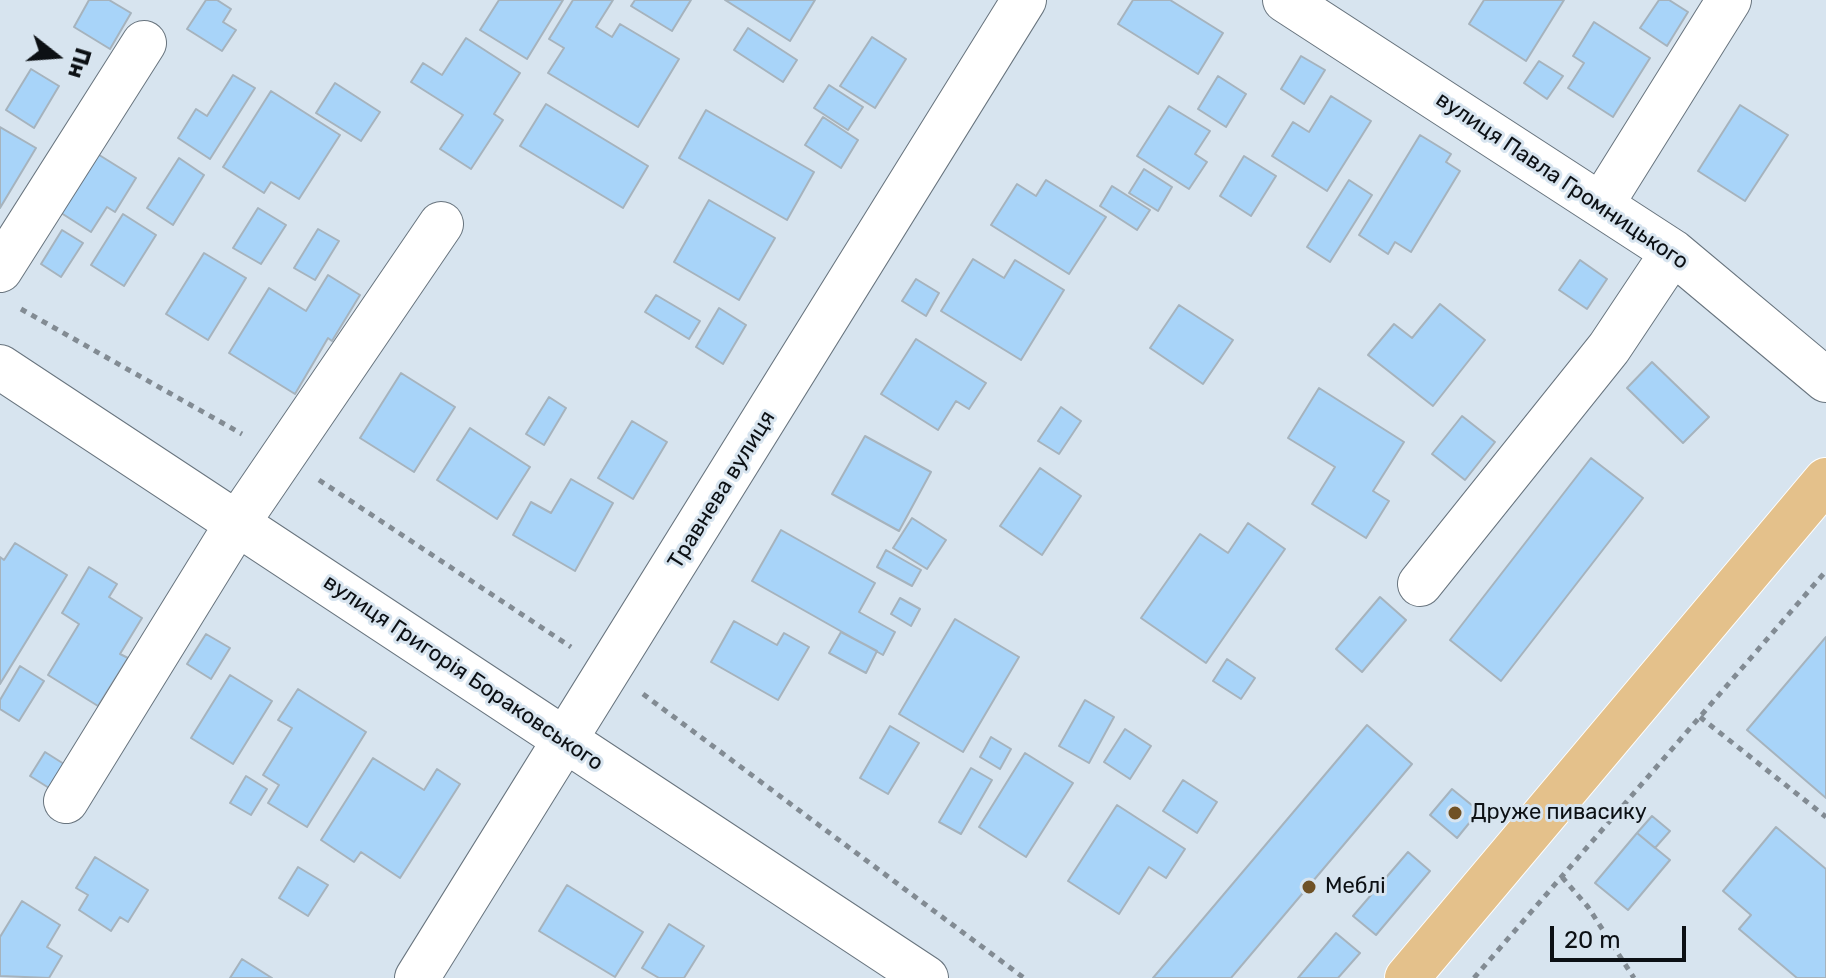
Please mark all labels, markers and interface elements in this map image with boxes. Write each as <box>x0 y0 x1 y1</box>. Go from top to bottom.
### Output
north arrow <box>16 16 96 96</box>
text: Пн <box>62 45 97 82</box>
street label: вулиця Павла Громницького <box>1431 86 1693 276</box>
street label: Травнева вулиця <box>663 406 781 574</box>
street label: вулиця Григорія Бораковського <box>318 569 608 777</box>
place label: Друже пивасику <box>1471 800 1647 826</box>
marker: Друже пивасику <box>1446 804 1464 822</box>
place label: Меблі <box>1325 874 1386 900</box>
marker: Меблі <box>1300 878 1318 896</box>
scale bar <box>1554 910 1690 960</box>
text: 20 m <box>1564 926 1621 954</box>

